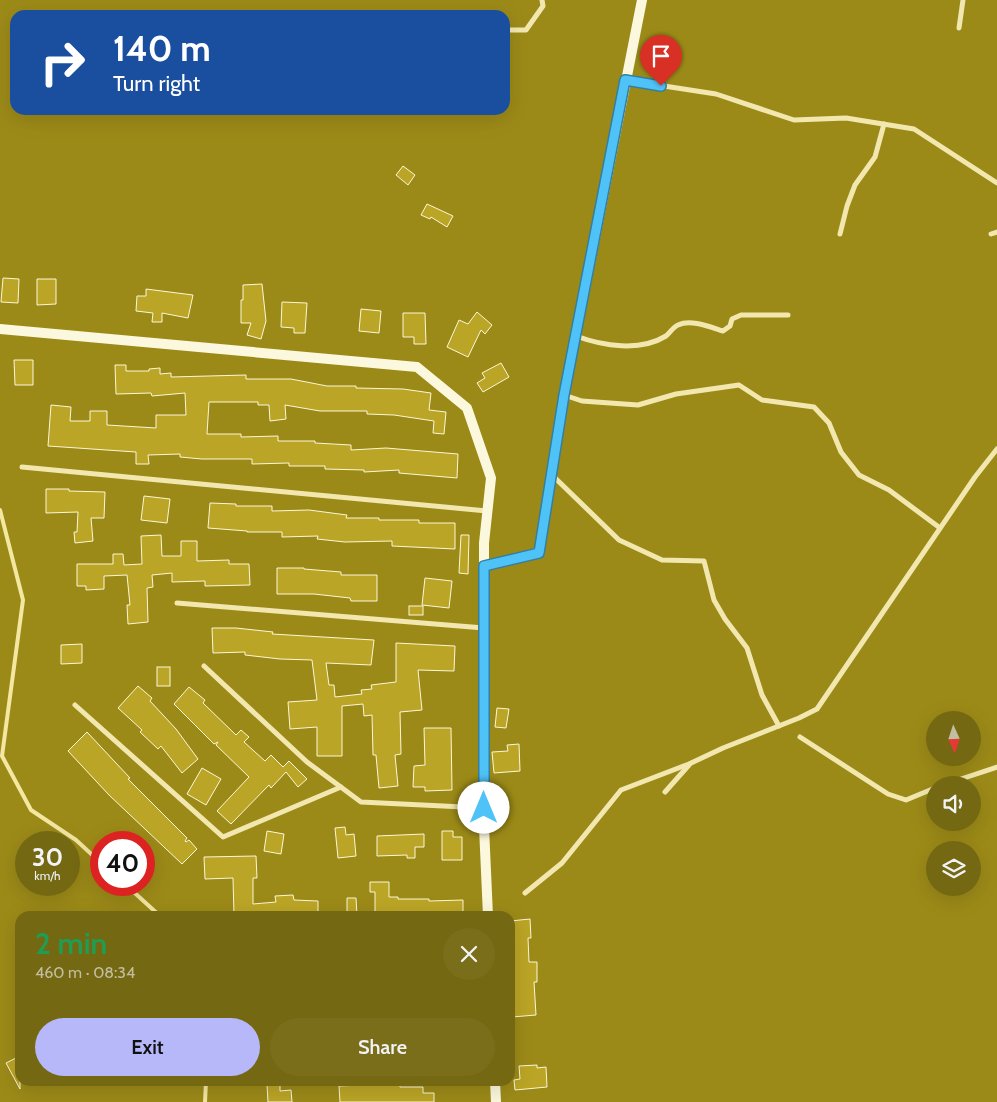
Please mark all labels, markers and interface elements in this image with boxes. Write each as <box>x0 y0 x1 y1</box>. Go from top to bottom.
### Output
text: 140 m <box>113 27 211 70</box>
icon: right <box>30 30 95 95</box>
pin <box>640 35 682 86</box>
icon: arrive <box>647 42 675 70</box>
text: Turn right <box>113 70 200 97</box>
north arrow <box>926 711 981 766</box>
map controls <box>926 711 981 896</box>
button: sound <box>926 776 981 831</box>
position arrow <box>457 781 509 833</box>
speed limit sign: 40 <box>90 831 155 896</box>
button: layers <box>926 841 981 896</box>
text: 30 <box>32 842 63 872</box>
text: km/h <box>34 868 61 883</box>
text: 2 min <box>35 925 107 962</box>
button: close <box>443 928 495 980</box>
text: 460 m · 08:34 <box>35 963 135 982</box>
button: Exit <box>35 1018 260 1076</box>
button: Share <box>270 1018 495 1076</box>

